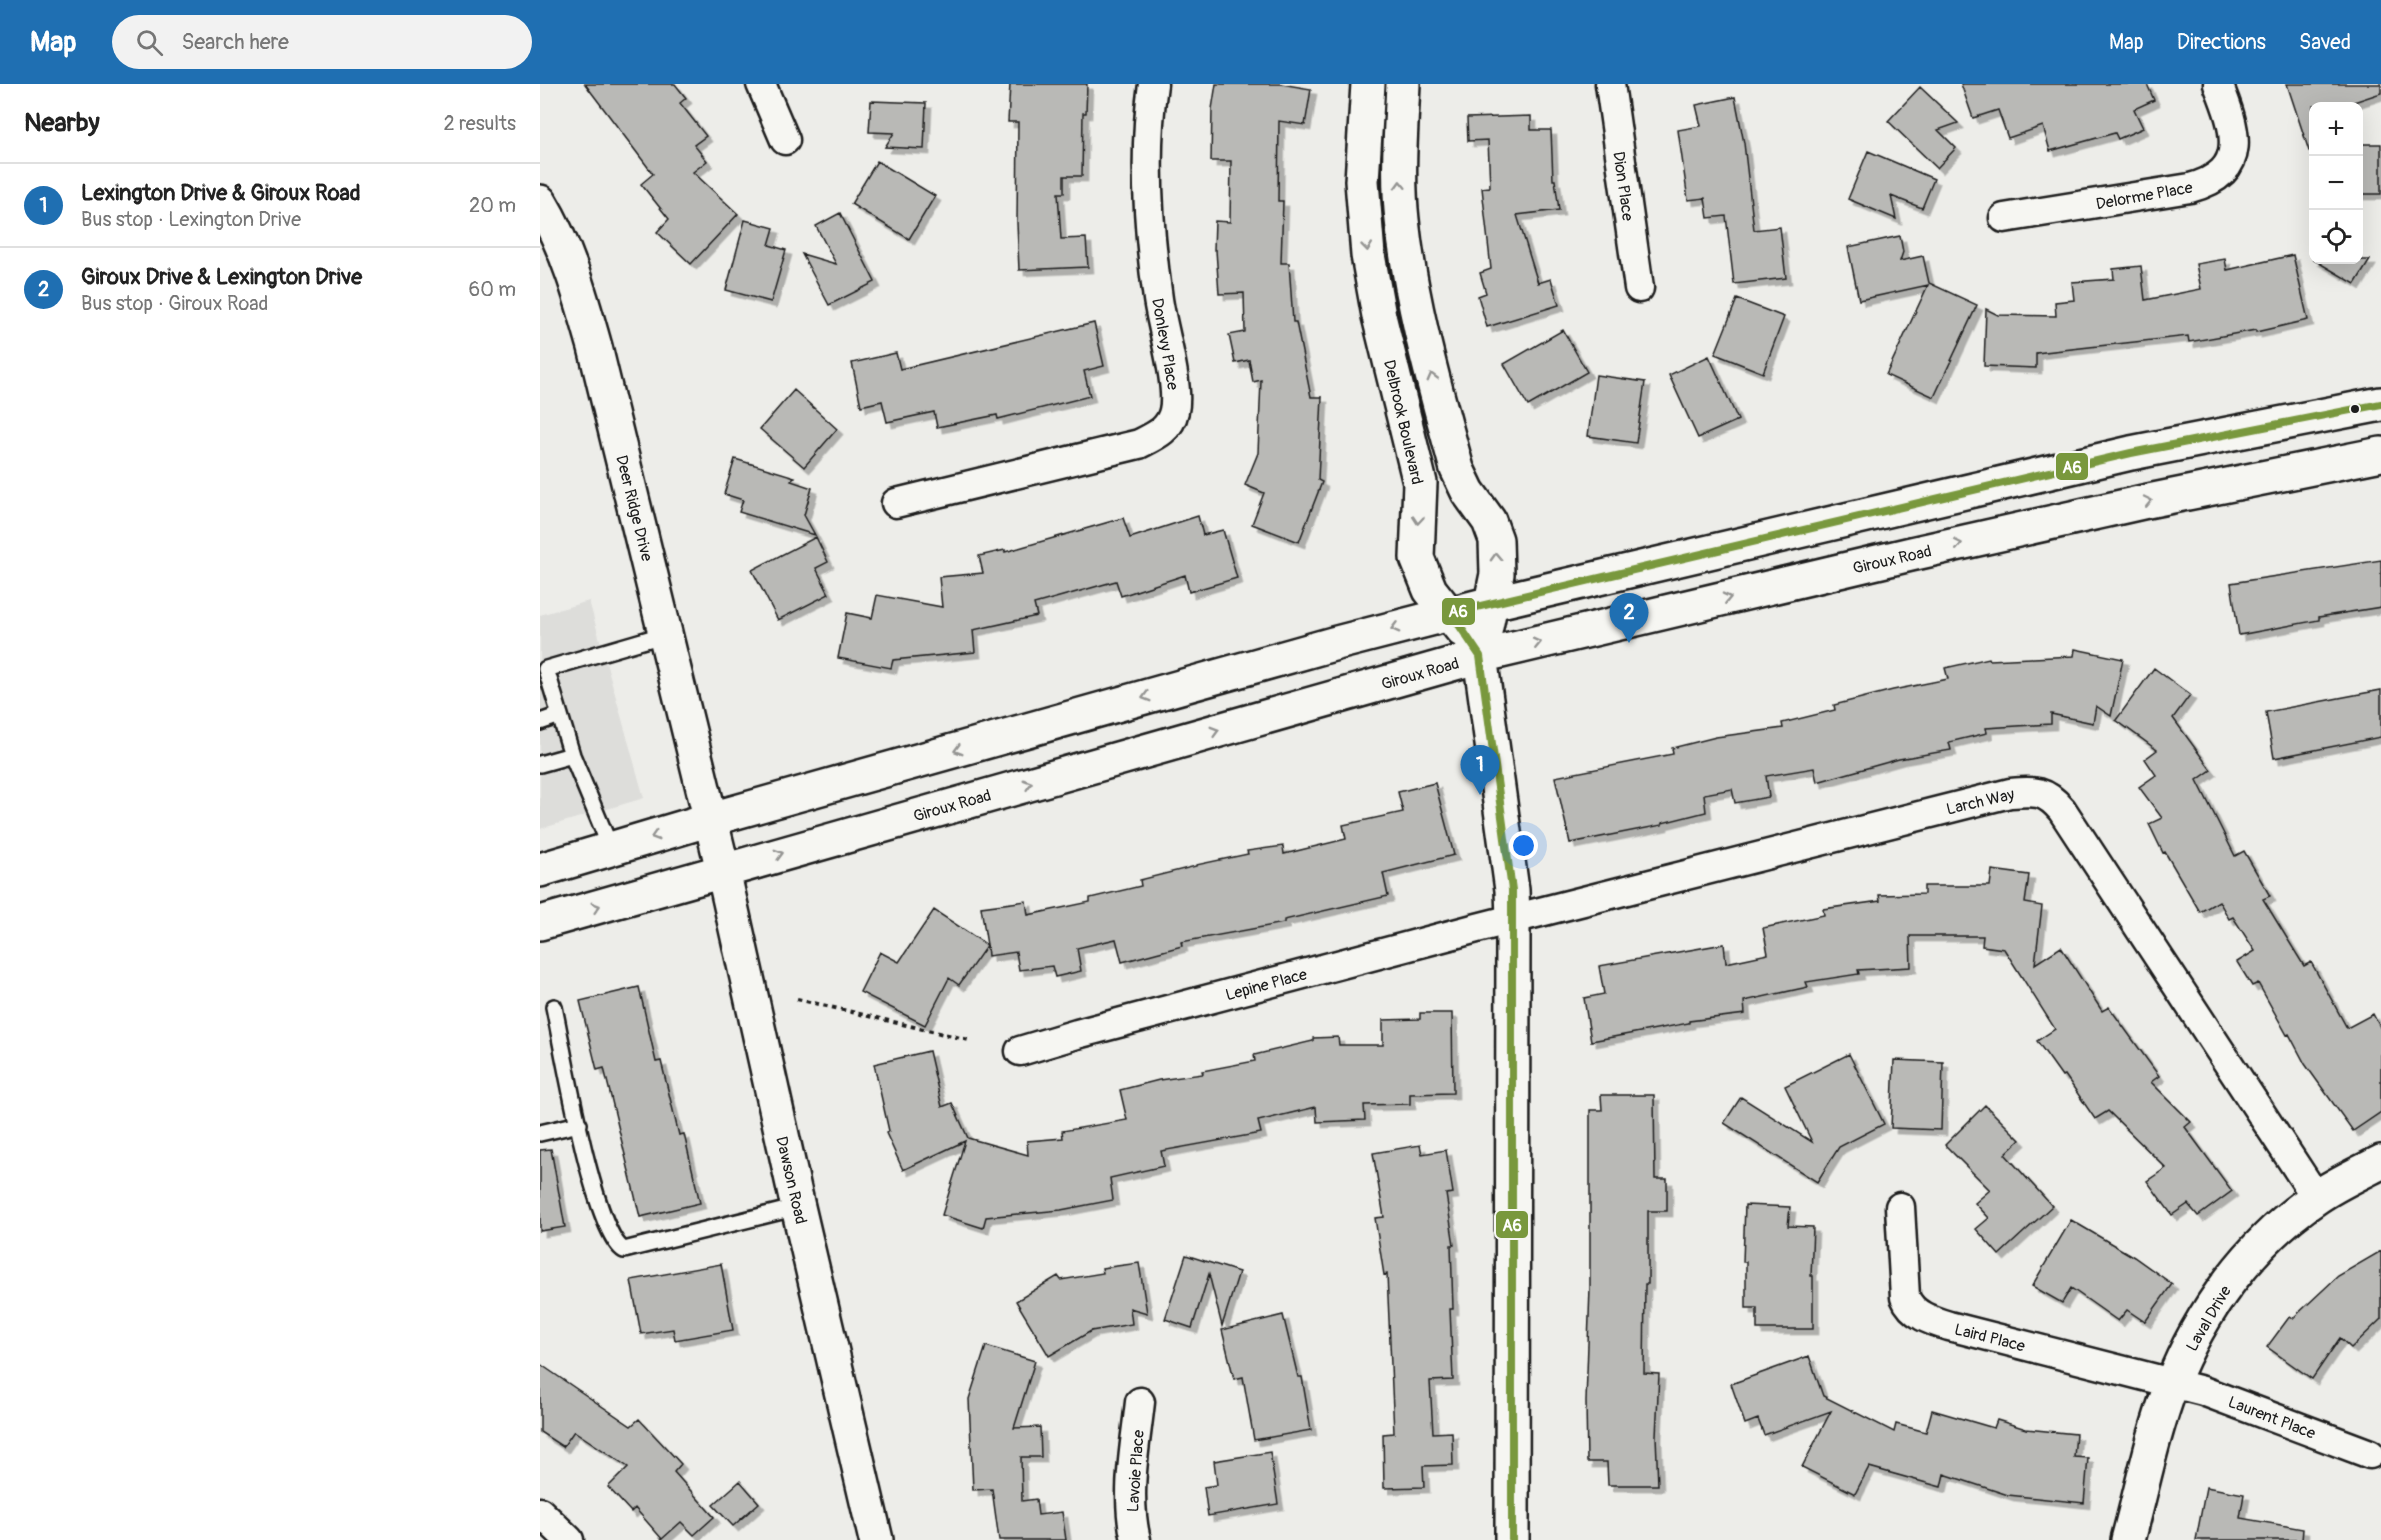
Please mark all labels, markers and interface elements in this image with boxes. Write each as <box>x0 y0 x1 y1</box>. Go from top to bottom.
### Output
search box <box>112 15 532 69</box>
text: Map <box>30 25 76 60</box>
icon: search <box>133 26 166 59</box>
text: Search here <box>181 28 289 56</box>
text: Map <box>2109 29 2144 56</box>
text: Directions <box>2177 29 2266 56</box>
text: Saved <box>2299 29 2351 56</box>
map controls <box>2309 102 2363 264</box>
button: + <box>2309 102 2363 156</box>
text: Nearby <box>24 107 100 139</box>
text: 2 results <box>444 111 516 136</box>
street label: Dion Place <box>1608 150 1638 222</box>
button: − <box>2309 156 2363 210</box>
street label: Delorme Place <box>2094 178 2194 214</box>
text: Lexington Drive & Giroux Road <box>81 179 361 207</box>
one-way arrow <box>1394 180 1406 189</box>
text: 1 <box>40 193 47 218</box>
text: 20 m <box>469 193 516 218</box>
text: Bus stop · Lexington Drive <box>81 207 301 232</box>
button: locate <box>2309 210 2363 264</box>
one-way arrow <box>1360 243 1373 252</box>
text: Giroux Drive & Lexington Drive <box>81 263 362 291</box>
text: 2 <box>38 277 49 302</box>
text: 60 m <box>469 277 516 302</box>
text: Bus stop · Giroux Road <box>81 291 268 316</box>
street label: Donlevy Place <box>1147 297 1183 392</box>
street label: Delbrook Boulevard <box>1379 358 1427 487</box>
one-way arrow <box>1427 372 1440 382</box>
unlabelled marker <box>2349 403 2361 415</box>
line badge: A6 <box>2055 452 2089 481</box>
street label: Deer Ridge Drive <box>611 453 657 563</box>
text: A6 <box>2062 458 2082 478</box>
one-way arrow <box>2143 496 2153 509</box>
one-way arrow <box>1412 515 1425 524</box>
one-way arrow <box>1952 538 1962 551</box>
street label: Giroux Road <box>1851 541 1934 579</box>
one-way arrow <box>1490 553 1503 562</box>
one-way arrow <box>1722 592 1732 605</box>
pin: 2 <box>1610 594 1648 643</box>
line badge: A6 <box>1441 597 1476 626</box>
text: A6 <box>1448 602 1468 622</box>
one-way arrow <box>1390 621 1400 633</box>
one-way arrow <box>1532 637 1542 650</box>
street label: Giroux Road <box>1379 653 1462 695</box>
one-way arrow <box>1141 690 1152 702</box>
one-way arrow <box>1209 726 1220 738</box>
one-way arrow <box>953 742 963 755</box>
pin: 1 <box>1460 746 1500 795</box>
one-way arrow <box>1022 779 1033 791</box>
street label: Larch Way <box>1944 784 2016 820</box>
street label: Giroux Road <box>911 785 994 827</box>
one-way arrow <box>650 829 660 841</box>
your location <box>1509 831 1538 860</box>
one-way arrow <box>774 849 784 861</box>
one-way arrow <box>590 902 601 914</box>
street label: Lepine Place <box>1223 964 1309 1005</box>
street label: Dawson Road <box>771 1134 811 1226</box>
line badge: A6 <box>1495 1210 1529 1239</box>
text: A6 <box>1502 1216 1522 1236</box>
street label: Laval Drive <box>2182 1282 2236 1355</box>
street label: Laird Place <box>1952 1320 2027 1356</box>
street label: Laurent Place <box>2225 1392 2318 1444</box>
street label: Lavoie Place <box>1123 1429 1149 1513</box>

